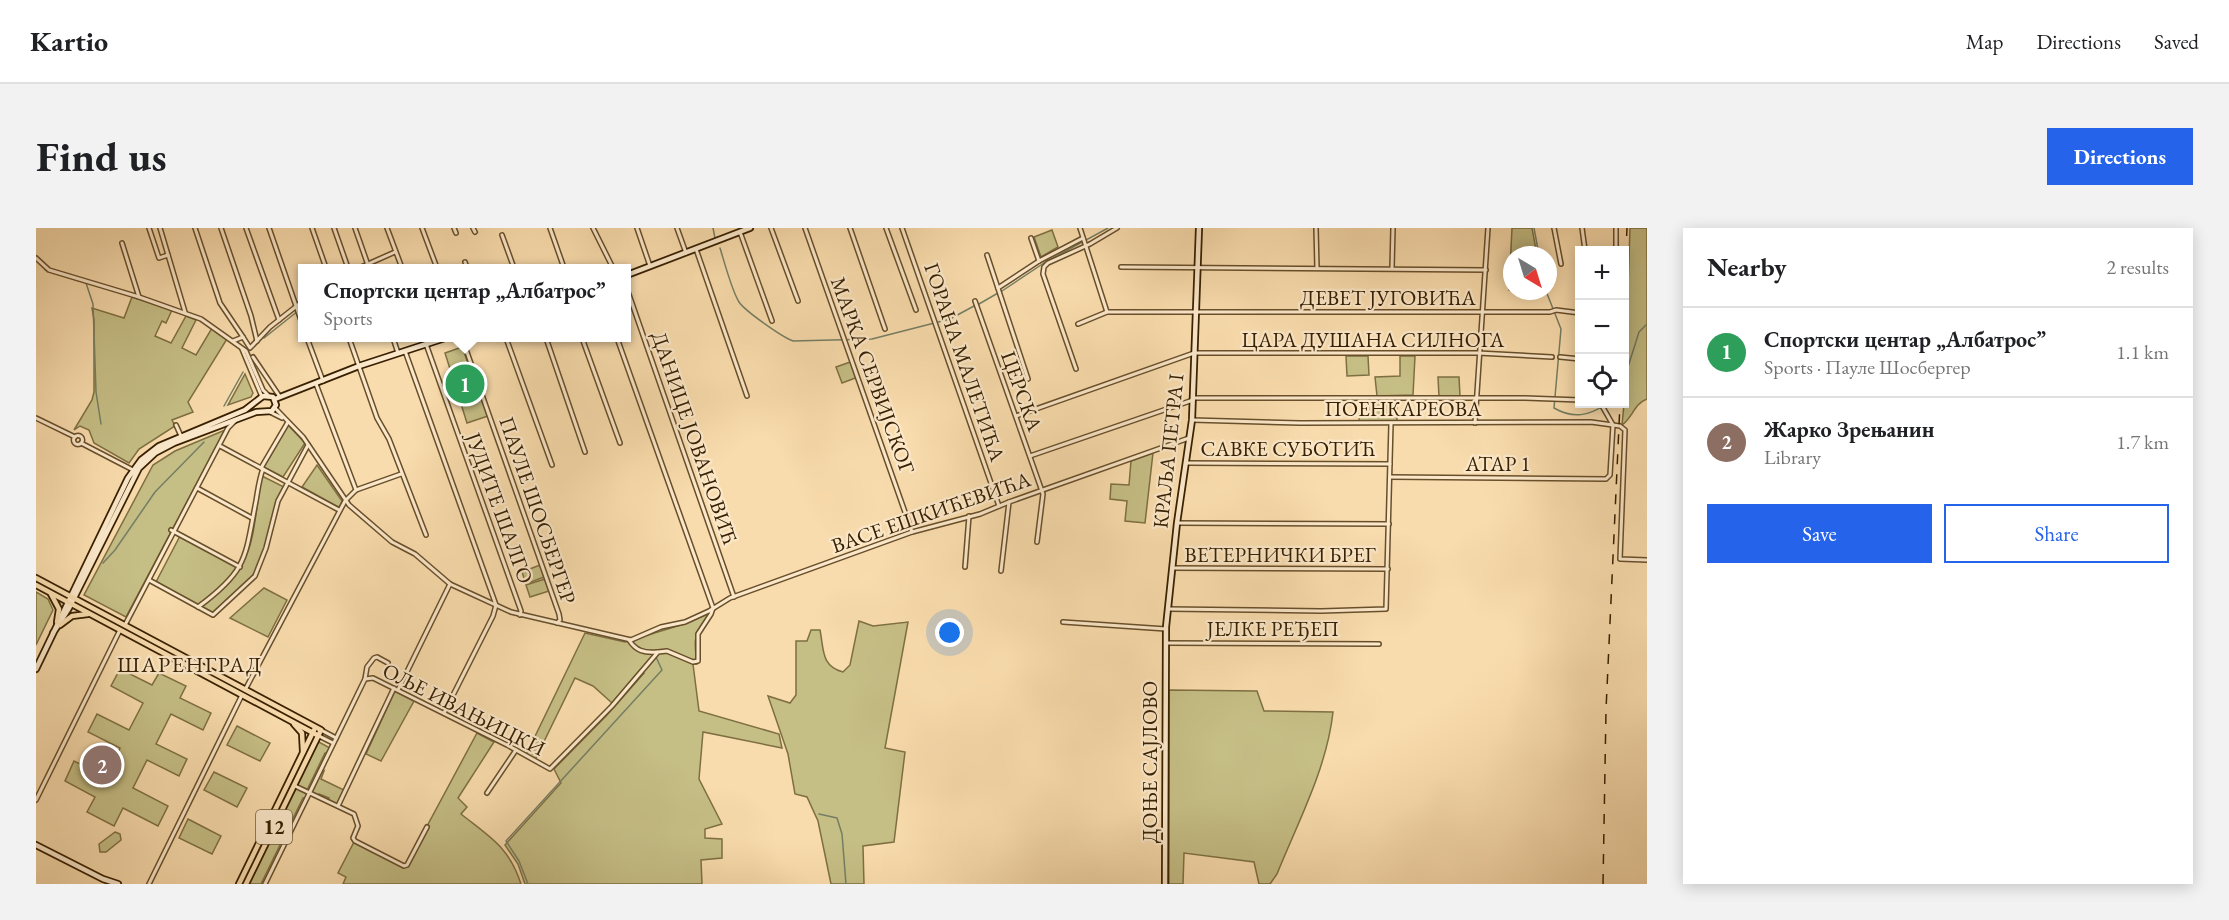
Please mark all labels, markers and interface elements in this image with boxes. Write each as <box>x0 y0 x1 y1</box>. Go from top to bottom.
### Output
text: Kartio <box>30 23 108 59</box>
text: Map <box>1966 28 2003 55</box>
text: Directions <box>2036 28 2121 55</box>
text: Saved <box>2154 28 2199 55</box>
button: Directions <box>2047 128 2193 185</box>
text: Find us <box>36 129 167 184</box>
north arrow <box>1503 246 1557 300</box>
map controls <box>1575 246 1629 408</box>
button: + <box>1575 246 1629 300</box>
text: Nearby <box>1707 250 1787 284</box>
text: 2 results <box>2106 254 2169 280</box>
street label: ГОРАНА МАЛЕТИЋА <box>918 259 1012 465</box>
popup <box>298 264 631 342</box>
street label: МАРКА СЕРВИЈСКОГ <box>825 273 921 477</box>
text: Спортски центар „Албатрос” <box>324 276 605 305</box>
street label: ДЕВЕТ ЈУГОВИЋА <box>1300 284 1476 311</box>
button: − <box>1575 300 1629 354</box>
text: Sports <box>324 305 373 331</box>
text: Спортски центар „Албатрос” <box>1764 325 2046 354</box>
street label: ЦАРА ДУШАНА СИЛНОГА <box>1242 326 1505 353</box>
street label: ДАНИЦЕ ЈОВАНОВИЋ <box>646 328 744 548</box>
text: 1 <box>1721 339 1732 365</box>
text: 1.1 km <box>2116 339 2169 365</box>
street label: ЦЕРСКА <box>995 347 1049 435</box>
button: locate <box>1575 354 1629 408</box>
text: Sports · Пауле Шосбергер <box>1764 354 1971 380</box>
pin: 1 <box>446 362 484 406</box>
street label: КРАЉА ПЕТРА I <box>1146 372 1190 530</box>
street label: ПОЕНКАРЕОВА <box>1325 395 1482 422</box>
street label: ПАУЛЕ ШОСБЕРГЕР <box>493 413 583 607</box>
text: Жарко Зрењанин <box>1764 415 1934 444</box>
street label: ЈУДИТЕ ШАЛГО <box>460 427 540 587</box>
text: 2 <box>1721 429 1732 455</box>
text: 1.7 km <box>2116 429 2169 455</box>
street label: САВКЕ СУБОТИЋ <box>1200 435 1376 462</box>
text: Library <box>1764 444 1821 470</box>
street label: АТАР 1 <box>1464 450 1531 477</box>
street label: ВАСЕ ЕШКИЋЕВИЋА <box>828 465 1035 559</box>
button: Save <box>1707 504 1932 563</box>
button: Share <box>1944 504 2169 563</box>
street label: ВЕТЕРНИЧКИ БРЕГ <box>1184 541 1376 568</box>
street label: ЈЕЛКЕ РЕЂЕП <box>1205 615 1339 642</box>
your location <box>935 618 964 647</box>
district label: ШАРЕНГРАД <box>117 650 263 679</box>
street label: ОЉЕ ИВАЊИЦКИ <box>378 656 550 762</box>
street label: ДОЊЕ САЈЛОВО <box>1136 681 1163 843</box>
pin: 2 <box>82 742 122 788</box>
road number: 12 <box>256 810 292 844</box>

